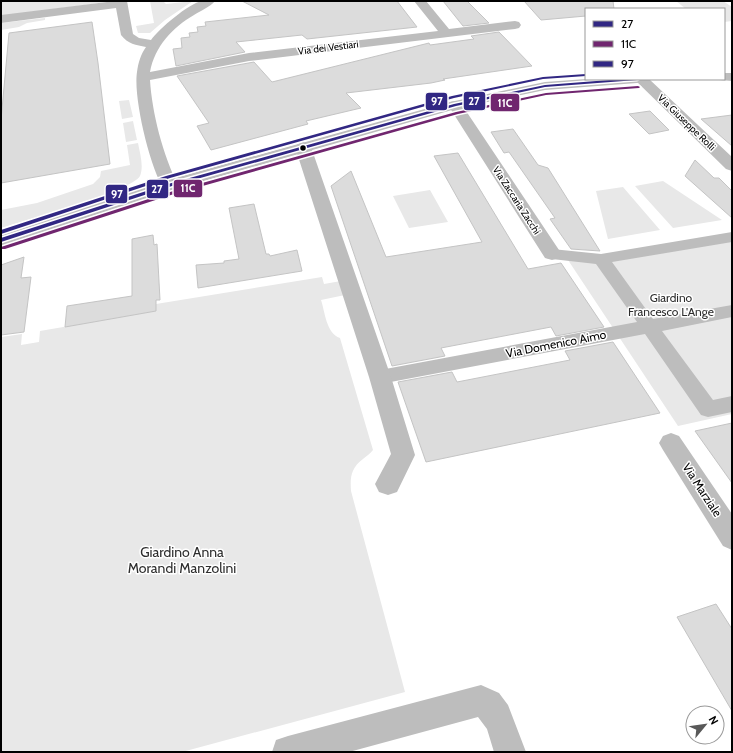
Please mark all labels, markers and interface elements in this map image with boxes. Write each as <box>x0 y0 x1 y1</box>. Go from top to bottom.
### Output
legend <box>585 8 725 80</box>
text: 27 <box>621 16 633 31</box>
text: 11C <box>621 36 636 51</box>
street label: Via dei Vestiari <box>297 37 359 58</box>
text: 97 <box>621 56 634 71</box>
line badge: 27 <box>463 91 486 111</box>
street label: Via Giuseppe Rolli <box>655 91 718 153</box>
line badge: 97 <box>425 92 448 111</box>
line badge: 11C <box>490 93 520 112</box>
text: 97 <box>431 94 443 108</box>
text: 27 <box>468 94 480 108</box>
text: 11C <box>498 96 513 110</box>
unlabelled marker <box>298 143 308 153</box>
street label: Via Zaccaria Zacchi <box>490 164 543 237</box>
line badge: 27 <box>146 179 169 199</box>
line badge: 11C <box>173 179 203 198</box>
text: 11C <box>181 181 196 195</box>
text: 27 <box>151 182 163 196</box>
line badge: 97 <box>105 184 128 204</box>
text: 97 <box>111 187 123 201</box>
park label: Giardino Francesco L'Ange <box>628 290 714 319</box>
street label: Via Domenico Aimo <box>505 326 608 361</box>
street label: Via Marziale <box>680 460 725 519</box>
park label: Giardino Anna Morandi Manzolini <box>128 543 236 577</box>
north arrow <box>685 705 725 745</box>
text: N <box>706 713 722 727</box>

